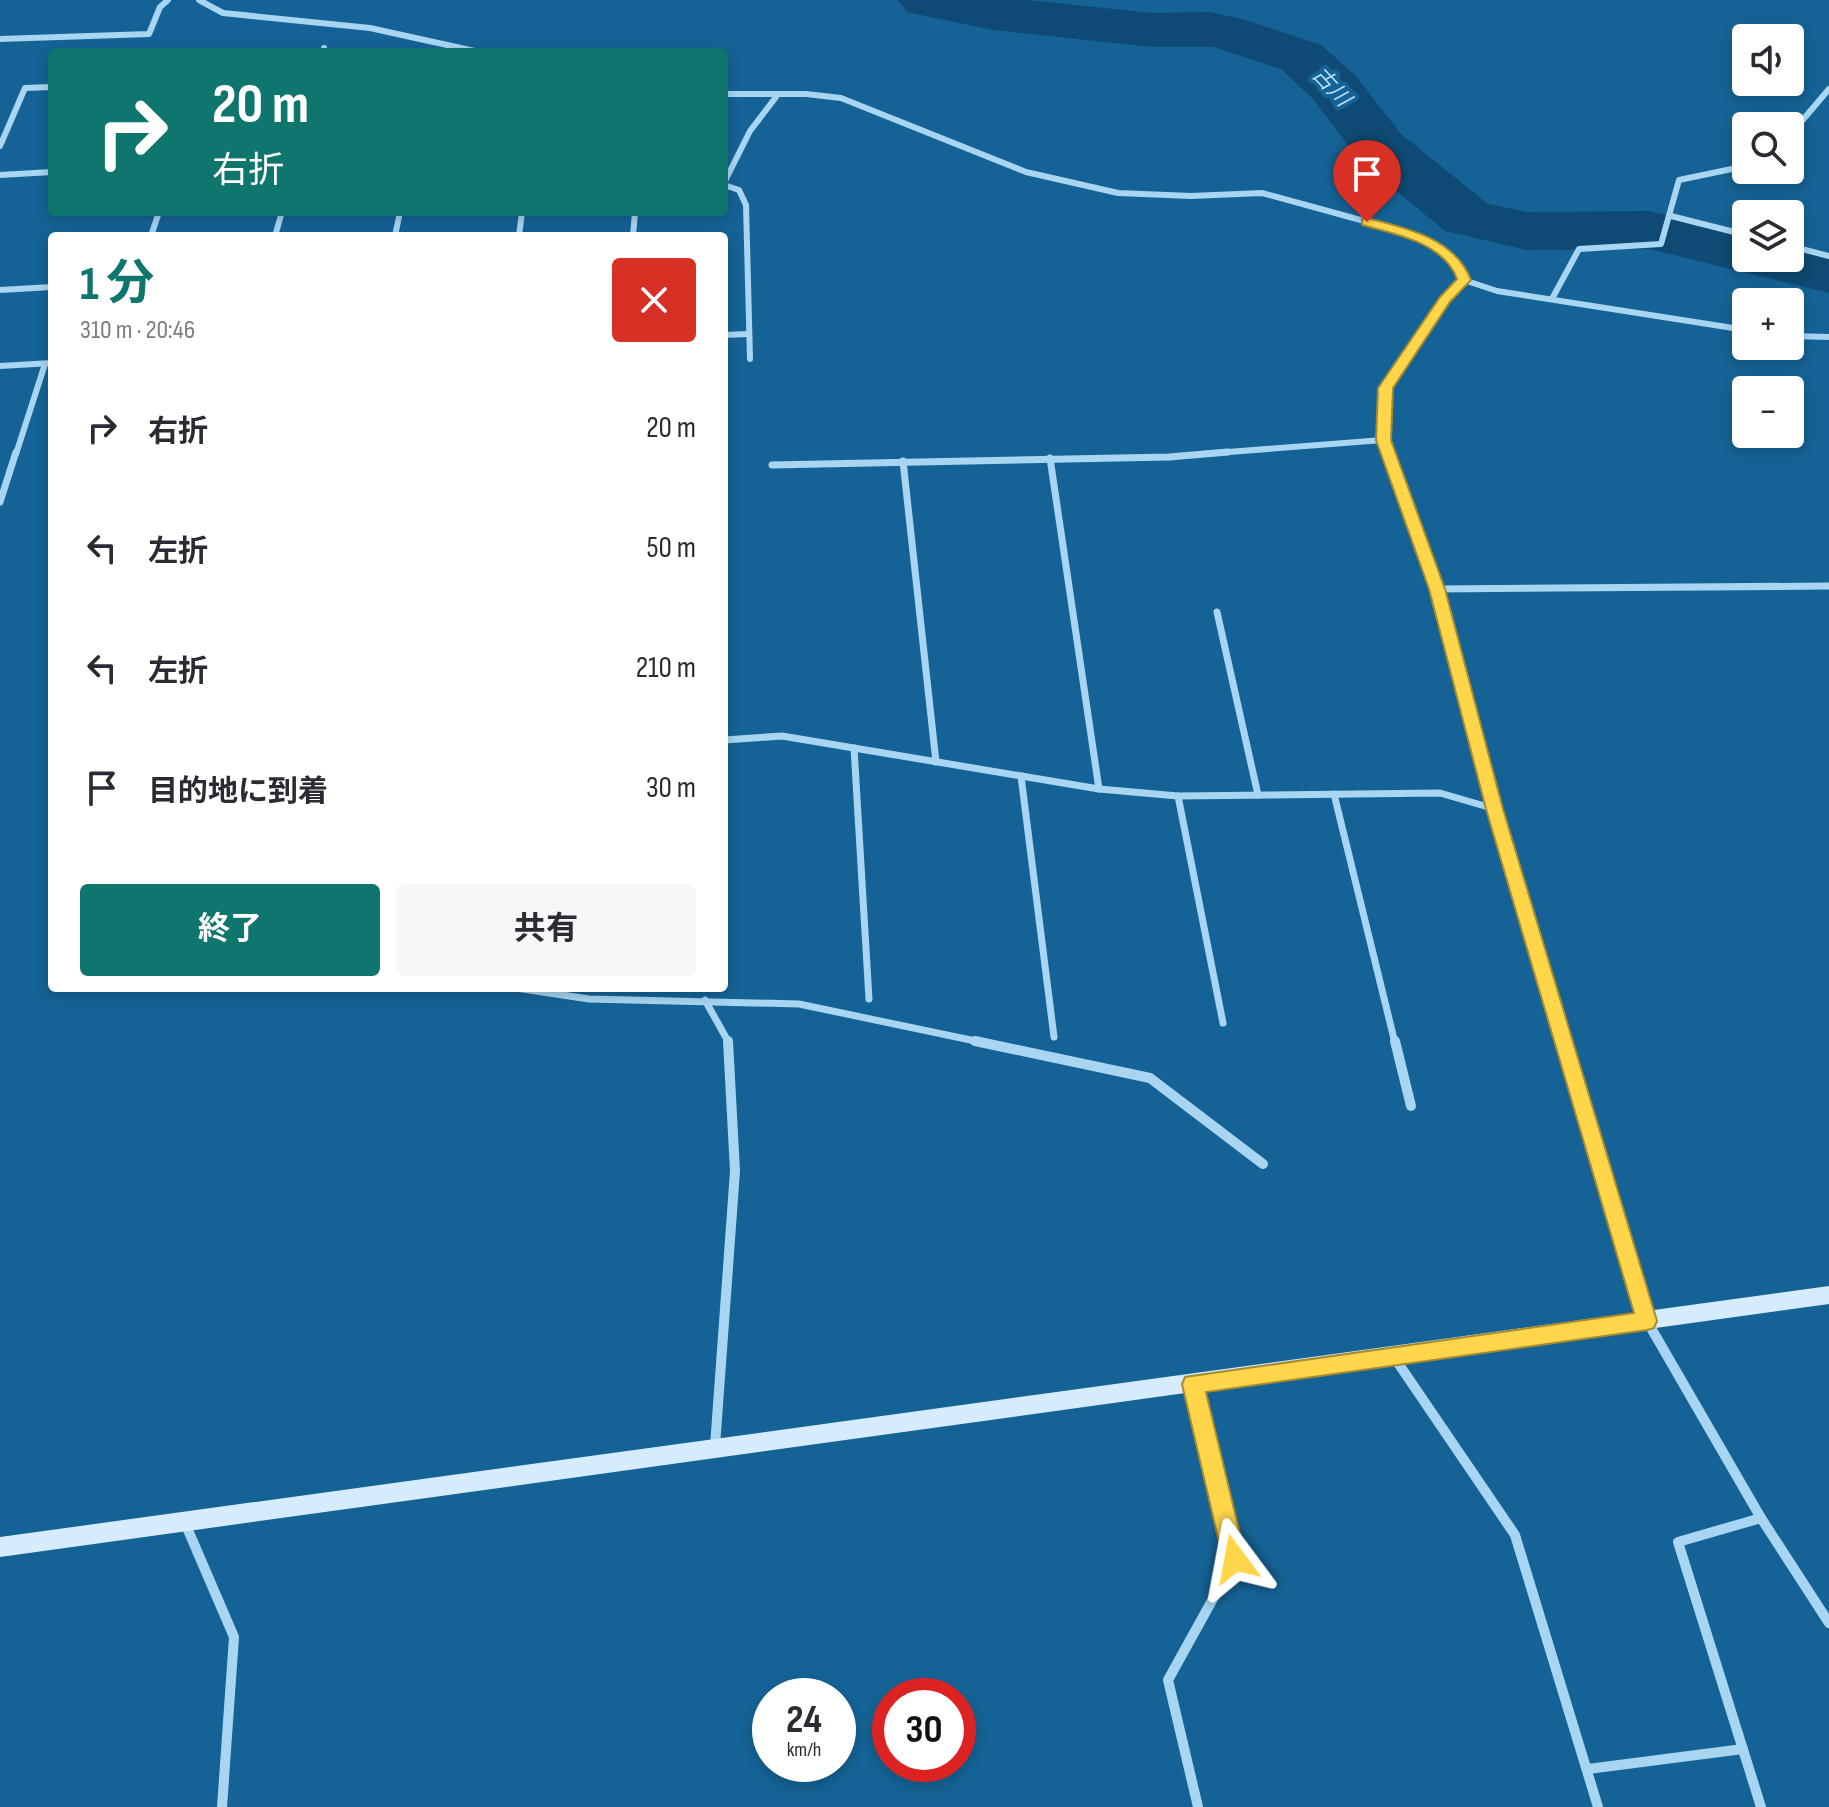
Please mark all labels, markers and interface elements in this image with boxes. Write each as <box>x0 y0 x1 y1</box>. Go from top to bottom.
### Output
map controls <box>1732 24 1804 448</box>
button: sound <box>1732 24 1804 96</box>
water label: 古川 <box>1306 62 1357 114</box>
text: 20 m <box>212 72 309 139</box>
icon: right <box>80 80 184 184</box>
button: search <box>1732 112 1804 184</box>
pin <box>1333 140 1401 222</box>
text: 右折 <box>212 150 284 193</box>
icon: arrive <box>1345 152 1389 196</box>
button: layers <box>1732 200 1804 272</box>
text: 1 分 <box>80 256 154 313</box>
button: close <box>612 258 696 342</box>
button: + <box>1732 288 1804 360</box>
text: 310 m · 20:46 <box>80 315 195 346</box>
button: − <box>1732 376 1804 448</box>
icon: right <box>80 406 124 450</box>
text: 20 m <box>646 410 696 446</box>
text: 右折 <box>148 414 208 450</box>
icon: left <box>80 526 124 570</box>
text: 50 m <box>647 530 696 566</box>
text: 左折 <box>148 534 208 570</box>
icon: left <box>80 646 124 690</box>
text: 210 m <box>636 650 696 686</box>
text: 左折 <box>148 654 208 690</box>
icon: arrive <box>80 766 124 810</box>
text: 30 m <box>646 770 696 806</box>
text: 目的地に到着 <box>148 774 328 810</box>
button: 終了 <box>80 884 380 976</box>
button: 共有 <box>396 884 696 976</box>
position arrow <box>1193 1517 1277 1601</box>
speed limit sign: 30 <box>872 1678 976 1782</box>
text: 24 <box>786 1696 822 1744</box>
text: km/h <box>787 1738 821 1762</box>

